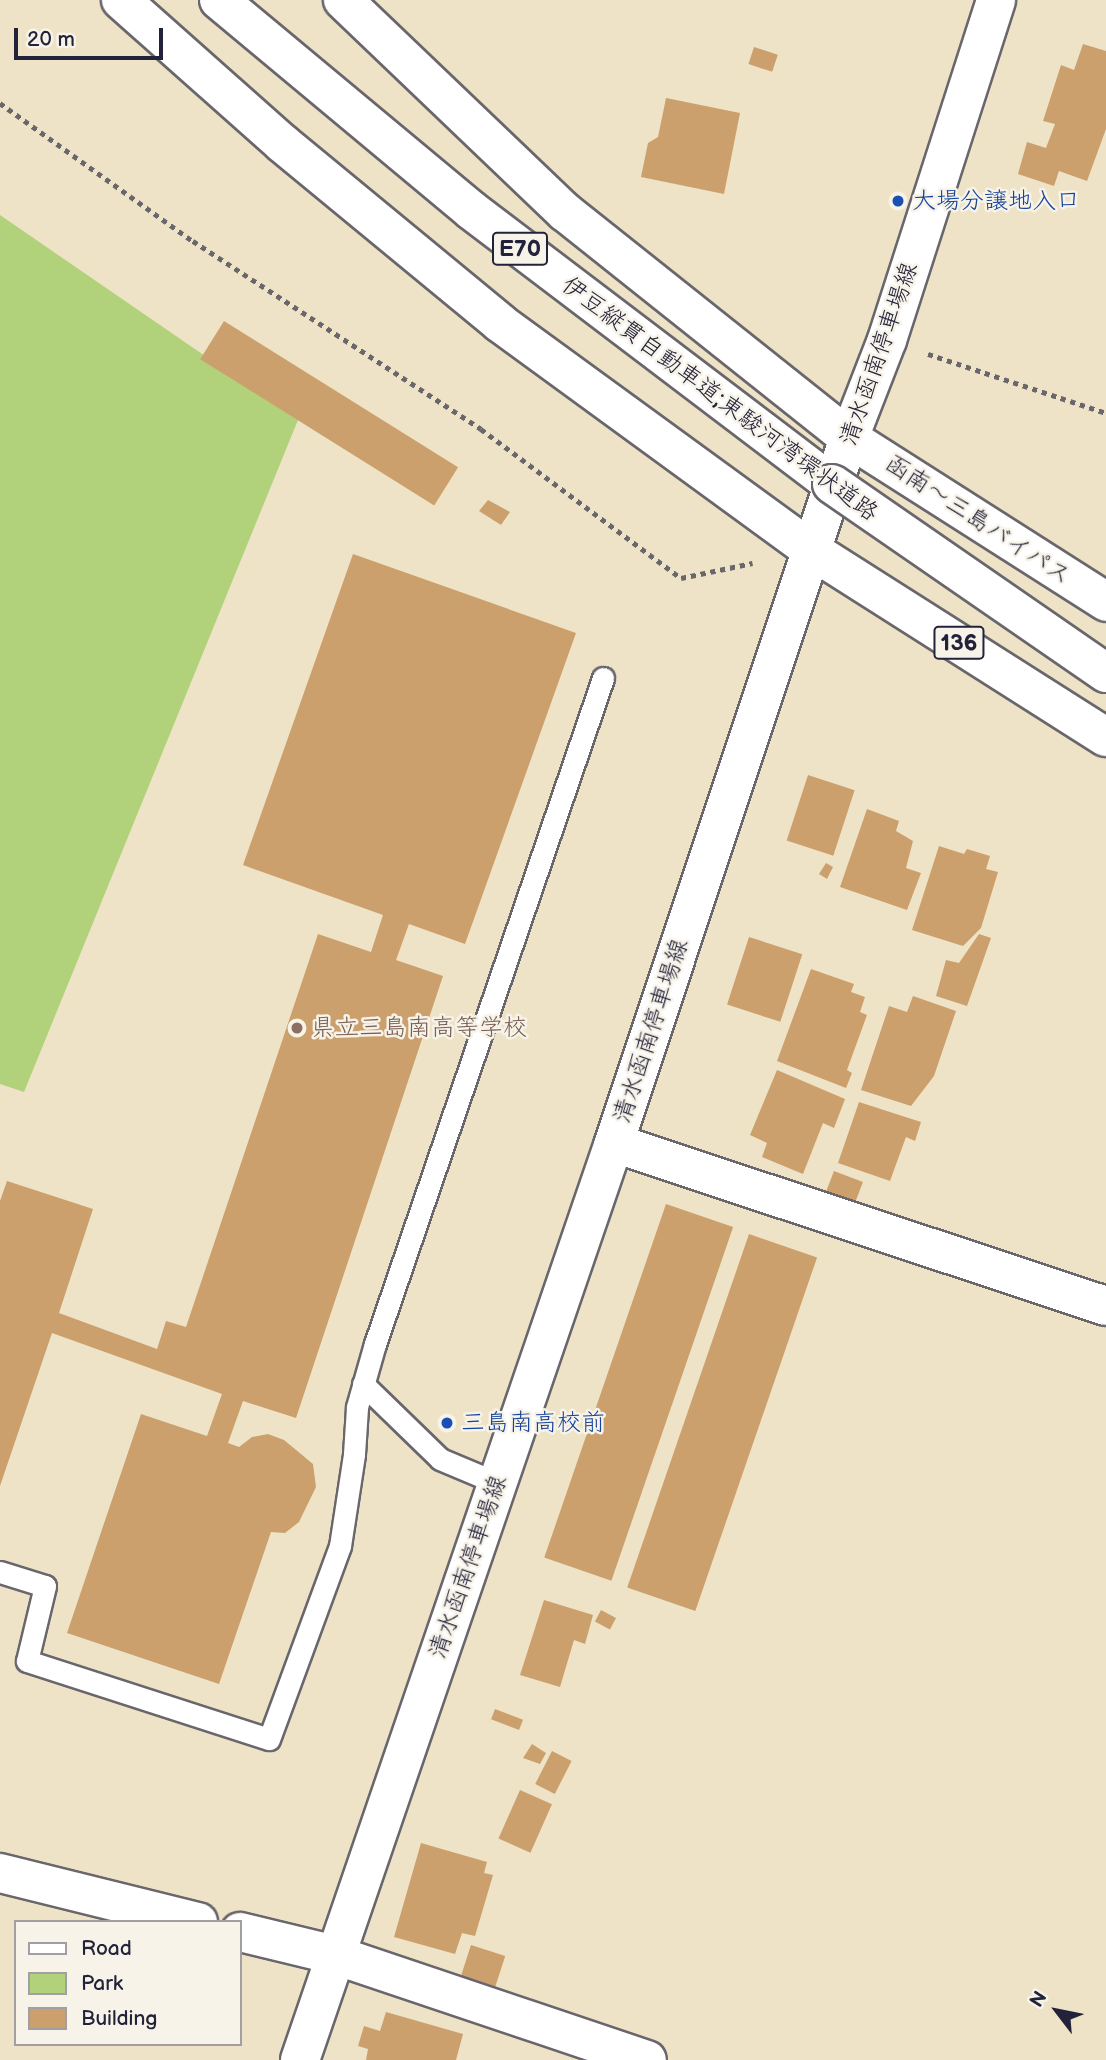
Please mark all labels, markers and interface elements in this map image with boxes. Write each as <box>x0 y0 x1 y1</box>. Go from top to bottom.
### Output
scale bar <box>18 14 166 58</box>
text: 20 m <box>27 27 75 52</box>
place label: 大場分譲地入口 <box>912 187 1080 215</box>
marker: 大場分譲地入口 <box>890 193 906 209</box>
road number: E70 <box>492 230 548 268</box>
street label: 清水函南停車場線 <box>834 259 924 449</box>
street label: 伊豆縦貫自動車道;東駿河湾環状道路 <box>556 270 884 528</box>
street label: 函南～三島バイパス <box>880 449 1076 591</box>
road number: 136 <box>933 624 985 663</box>
street label: 清水函南停車場線 <box>608 935 694 1127</box>
place label: 県立三島南高等学校 <box>311 1014 527 1042</box>
marker: 県立三島南高等学校 <box>289 1020 305 1036</box>
place label: 三島南高校前 <box>461 1409 605 1437</box>
marker: 三島南高校前 <box>439 1415 455 1431</box>
street label: 清水函南停車場線 <box>423 1472 513 1662</box>
legend <box>14 1920 242 2046</box>
text: Road <box>81 1936 132 1961</box>
text: Park <box>81 1971 123 1996</box>
north arrow <box>1022 1976 1092 2046</box>
text: N <box>1025 1987 1052 2012</box>
text: Building <box>81 2006 157 2031</box>

